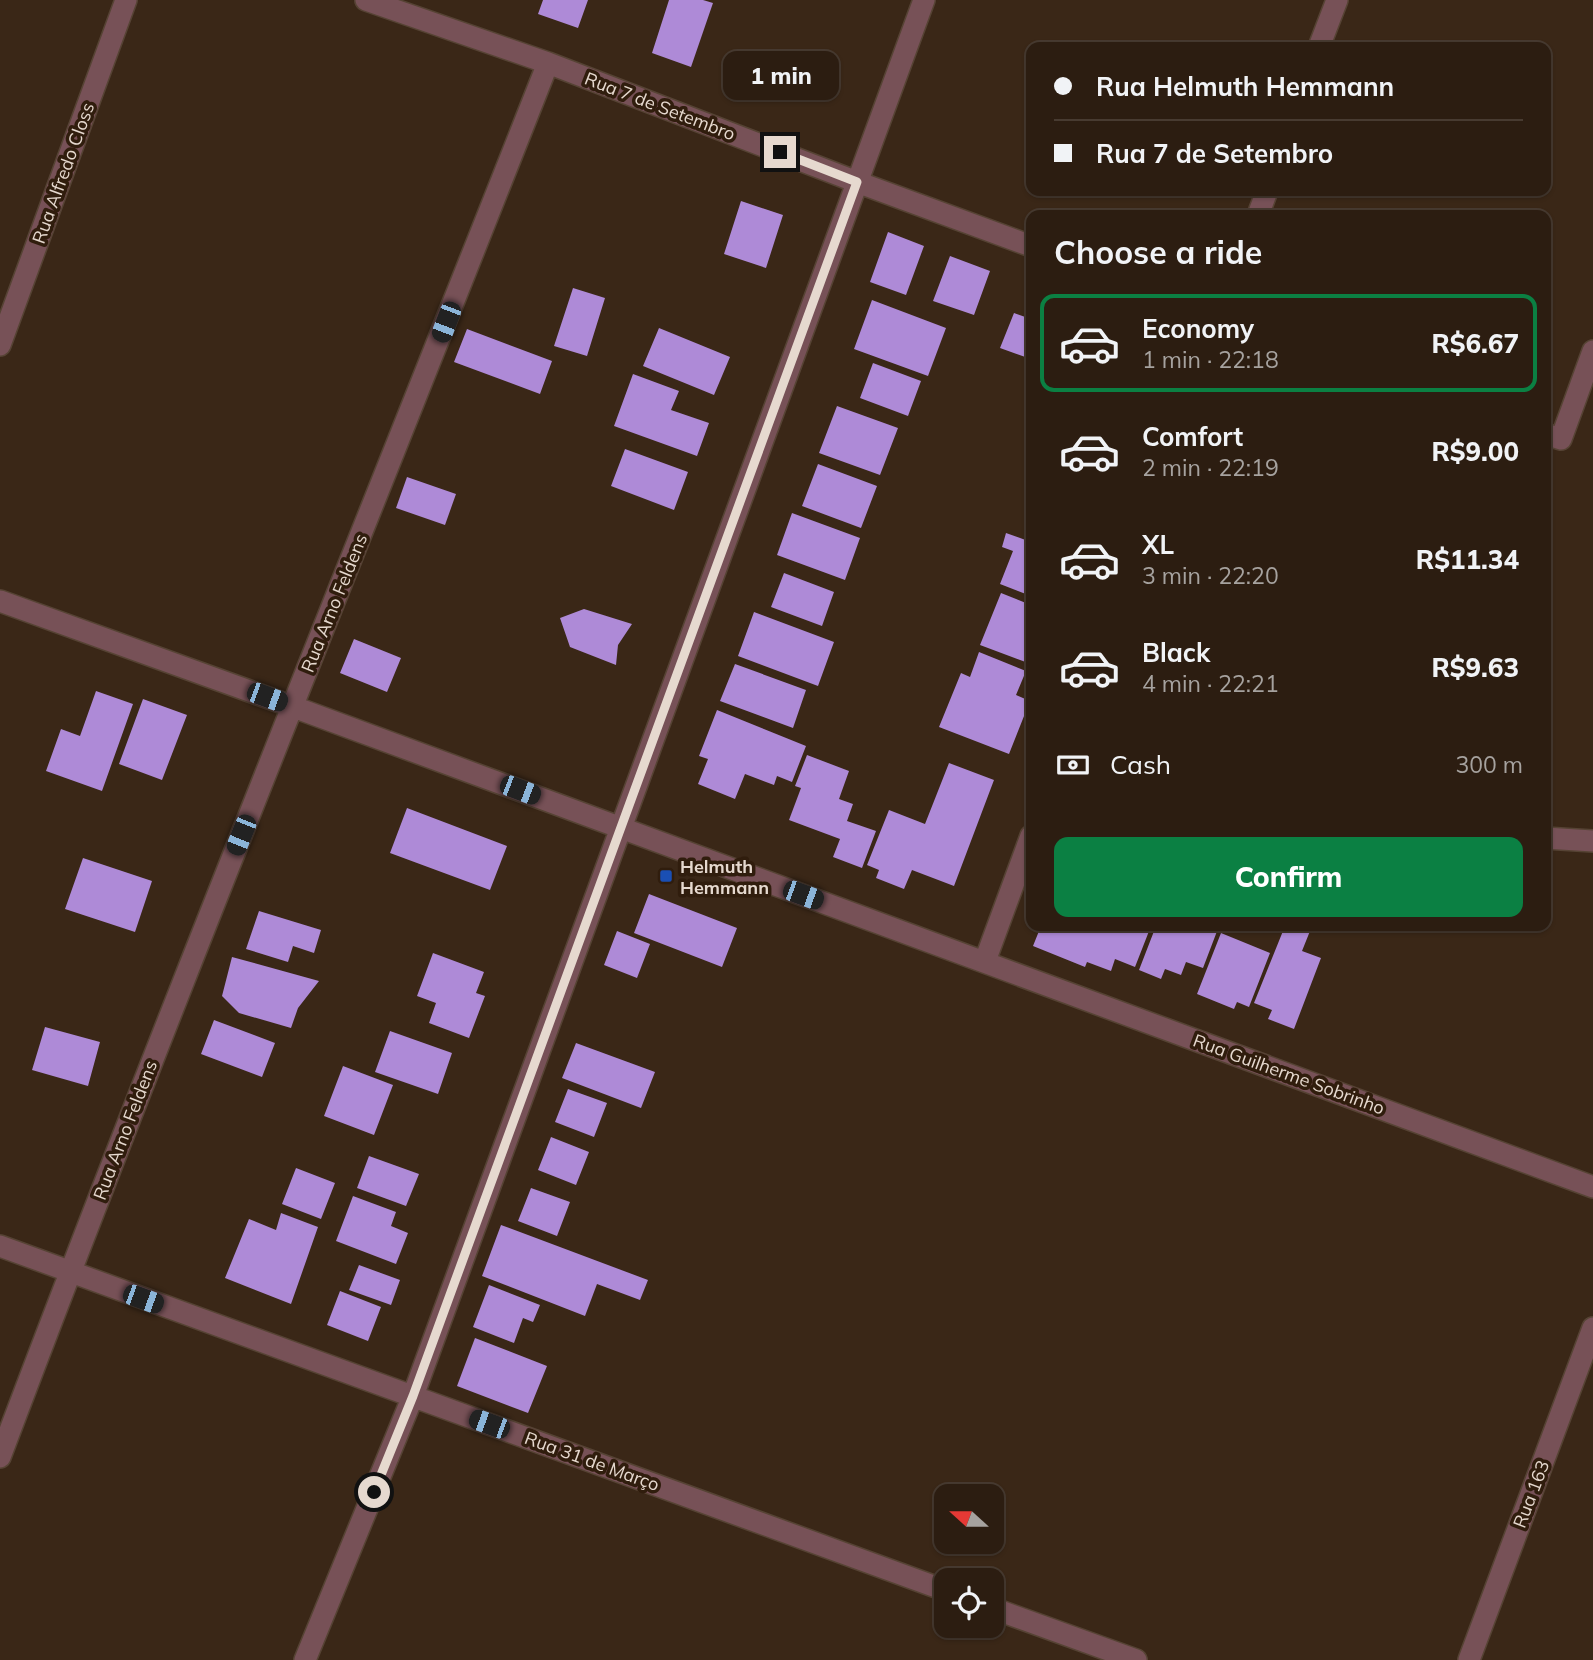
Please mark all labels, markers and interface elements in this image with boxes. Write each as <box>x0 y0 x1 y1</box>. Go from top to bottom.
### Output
callout: 1 min <box>722 51 838 100</box>
text: 1 min <box>750 61 812 90</box>
street label: Rua 7 de Setembro <box>581 67 739 145</box>
text: Rua Helmuth Hemmann <box>1096 70 1394 103</box>
street label: Rua Alfredo Closs <box>27 99 99 247</box>
route end <box>764 136 796 168</box>
text: Rua 7 de Setembro <box>1096 137 1333 170</box>
text: Choose a ride <box>1054 232 1262 272</box>
car <box>429 299 464 345</box>
icon: car <box>1058 312 1121 375</box>
text: Economy <box>1142 312 1254 345</box>
text: R$6.67 <box>1431 327 1519 360</box>
text: 1 min · 22:18 <box>1142 345 1279 374</box>
icon: car <box>1058 420 1121 483</box>
text: Comfort <box>1142 420 1243 453</box>
text: R$9.00 <box>1431 435 1519 468</box>
text: 2 min · 22:19 <box>1142 453 1279 482</box>
icon: car <box>1058 528 1121 591</box>
text: XL <box>1142 528 1174 561</box>
street label: Rua Arno Feldens <box>296 530 372 676</box>
text: R$11.34 <box>1416 543 1519 576</box>
text: 3 min · 22:20 <box>1142 561 1279 590</box>
icon: car <box>1058 636 1121 699</box>
text: Black <box>1142 636 1210 669</box>
text: R$9.63 <box>1431 651 1519 684</box>
text: 4 min · 22:21 <box>1142 669 1279 698</box>
car <box>244 680 291 714</box>
icon: cash <box>1054 746 1092 784</box>
text: Cash <box>1110 748 1171 781</box>
text: 300 m <box>1455 750 1523 779</box>
car <box>497 773 544 807</box>
car <box>224 812 259 858</box>
button: Confirm <box>1054 837 1523 917</box>
place label: Helmuth Hemmann <box>680 855 769 899</box>
marker: Helmuth Hemmann <box>658 868 674 884</box>
car <box>780 878 827 912</box>
street label: Rua Guilherme Sobrinho <box>1190 1029 1388 1119</box>
street label: Rua Arno Feldens <box>88 1057 162 1203</box>
car <box>120 1282 167 1316</box>
car <box>466 1407 513 1441</box>
street label: Rua 31 de Março <box>522 1426 662 1496</box>
street label: Rua 163 <box>1508 1457 1554 1531</box>
route start <box>358 1476 390 1508</box>
north arrow <box>934 1484 1004 1554</box>
map controls <box>934 1484 1004 1638</box>
button: locate <box>934 1568 1004 1638</box>

